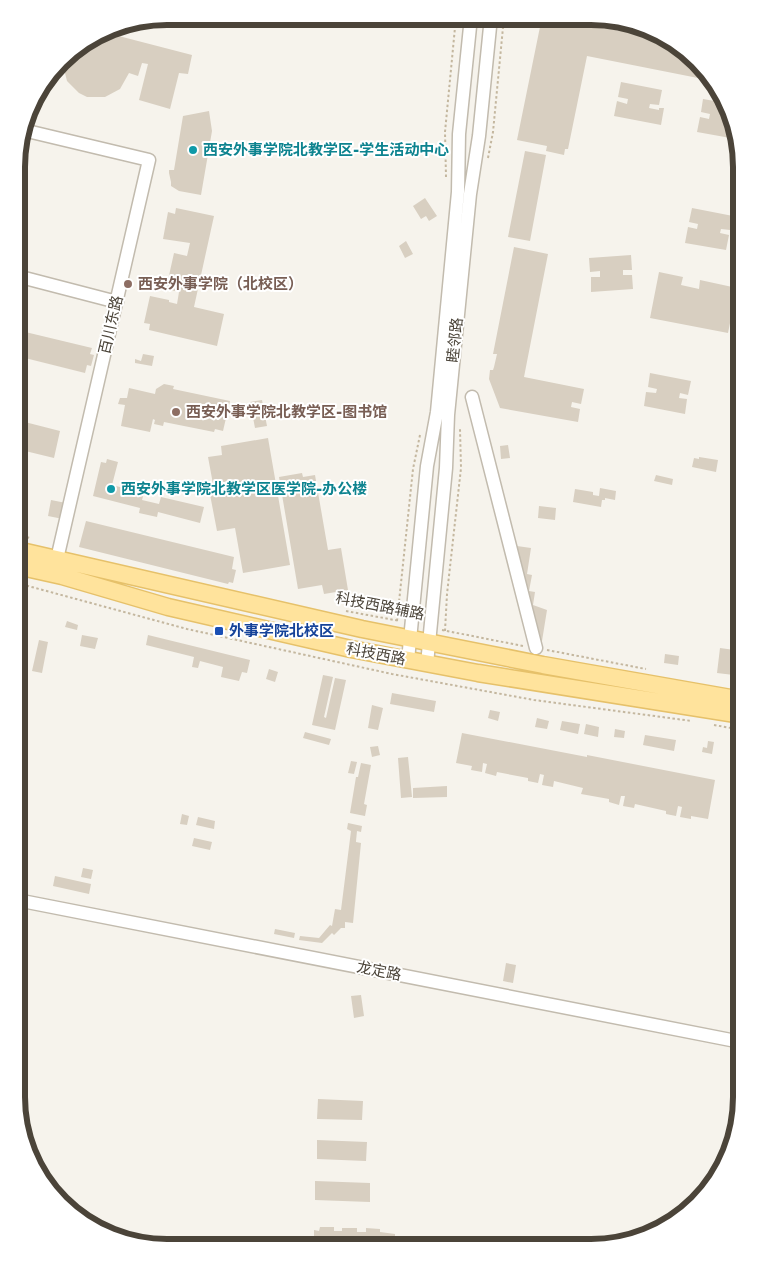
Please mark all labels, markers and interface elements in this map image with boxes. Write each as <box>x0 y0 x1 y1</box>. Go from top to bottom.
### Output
place label: 西安外事学院北教学区-学生活动中心 <box>203 141 449 159</box>
marker: 西安外事学院北教学区-学生活动中心 <box>187 144 199 156</box>
place label: 西安外事学院（北校区） <box>138 275 303 293</box>
marker: 西安外事学院（北校区） <box>122 278 134 290</box>
street label: 百川东路 <box>95 294 127 356</box>
street label: 睦邻路 <box>444 317 466 363</box>
place label: 西安外事学院北教学区-图书馆 <box>186 403 387 421</box>
marker: 西安外事学院北教学区-图书馆 <box>170 406 182 418</box>
place label: 西安外事学院北教学区医学院-办公楼 <box>121 480 367 498</box>
marker: 西安外事学院北教学区医学院-办公楼 <box>105 483 117 495</box>
street label: 科技西路辅路 <box>334 589 426 623</box>
place label: 外事学院北校区 <box>229 622 334 640</box>
marker: 外事学院北校区 <box>213 625 225 637</box>
street label: 科技西路 <box>345 639 407 669</box>
street label: 龙定路 <box>355 958 403 984</box>

